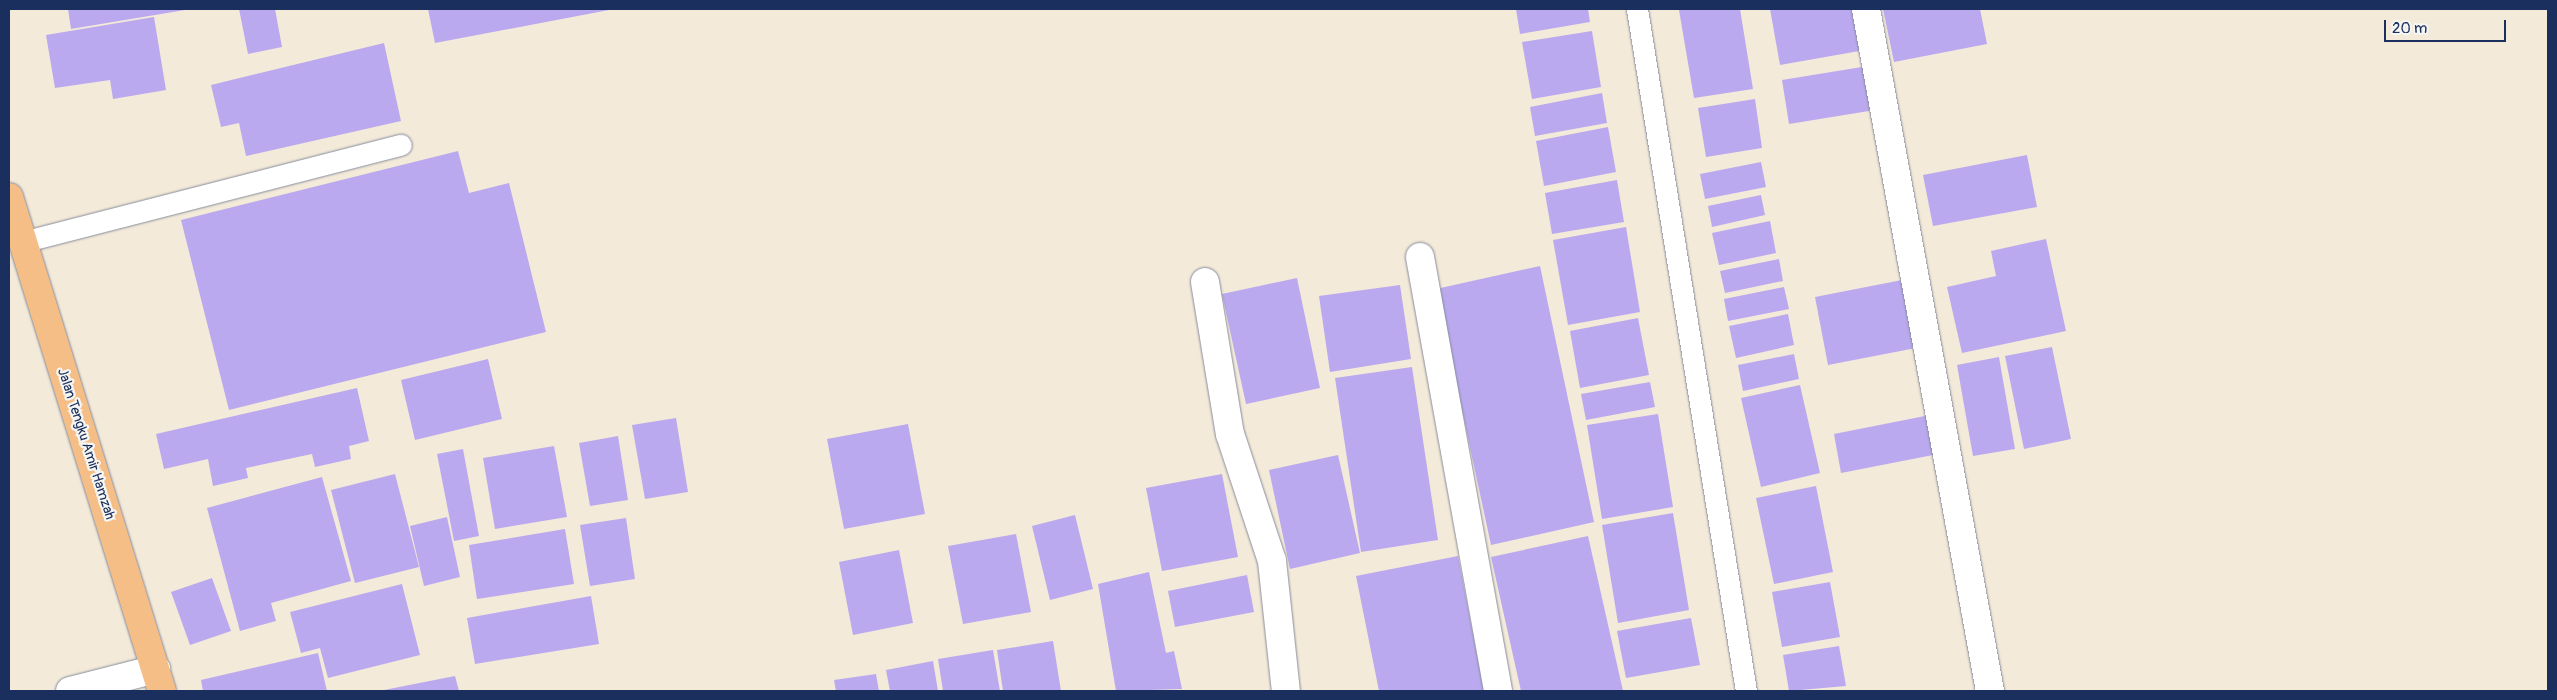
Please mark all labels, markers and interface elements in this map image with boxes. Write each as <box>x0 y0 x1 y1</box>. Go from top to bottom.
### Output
scale bar <box>2387 10 2510 42</box>
text: 20 m <box>2392 19 2427 38</box>
street label: Jalan Tengku Amir Hamzah <box>54 366 118 522</box>

